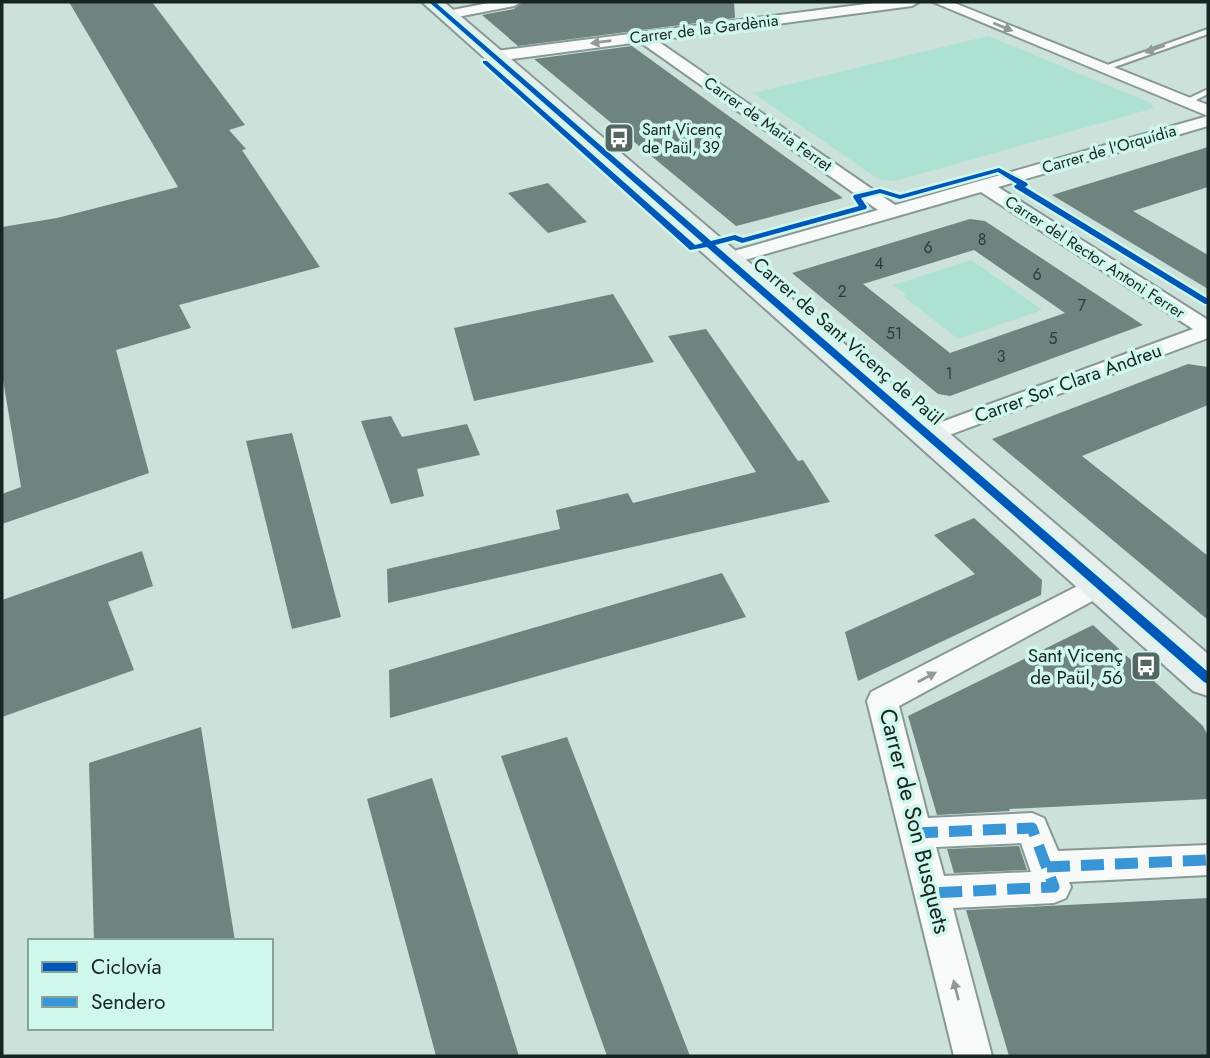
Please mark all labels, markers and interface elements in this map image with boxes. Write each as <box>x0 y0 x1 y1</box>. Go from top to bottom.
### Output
street label: Carrer de la Gardènia <box>628 8 780 50</box>
one-way arrow <box>992 22 1013 33</box>
one-way arrow <box>590 37 612 48</box>
one-way arrow <box>1145 44 1166 55</box>
street label: Carrer de Maria Ferret <box>699 71 837 177</box>
place label: Sant Vicenç de Paül, 39 <box>642 118 722 159</box>
street label: Carrer de l'Orquídia <box>1039 119 1179 179</box>
bus stop icon: Sant Vicenç de Paül, 39 <box>602 121 636 155</box>
street label: Carrer del Rector Antoni Ferrer <box>1000 190 1190 324</box>
house number: 8 <box>978 228 986 251</box>
house number: 6 <box>923 236 933 259</box>
street label: Carrer de Sant Vicenç de Paül <box>747 251 949 431</box>
house number: 4 <box>874 252 884 275</box>
house number: 6 <box>1032 263 1042 286</box>
house number: 2 <box>837 280 847 303</box>
house number: 7 <box>1078 294 1087 317</box>
house number: 51 <box>886 322 902 345</box>
house number: 5 <box>1048 327 1058 350</box>
street label: Carrer Sor Clara Andreu <box>971 337 1165 429</box>
house number: 3 <box>997 345 1006 368</box>
house number: 1 <box>945 362 953 385</box>
place label: Sant Vicenç de Paül, 56 <box>1028 642 1123 691</box>
bus stop icon: Sant Vicenç de Paül, 56 <box>1129 649 1163 683</box>
one-way arrow <box>917 671 937 683</box>
street label: Carrer de Son Busquets <box>871 705 959 937</box>
legend <box>28 939 273 1030</box>
text: Ciclovía <box>91 952 162 982</box>
one-way arrow <box>950 979 961 1001</box>
text: Sendero <box>91 987 166 1017</box>

